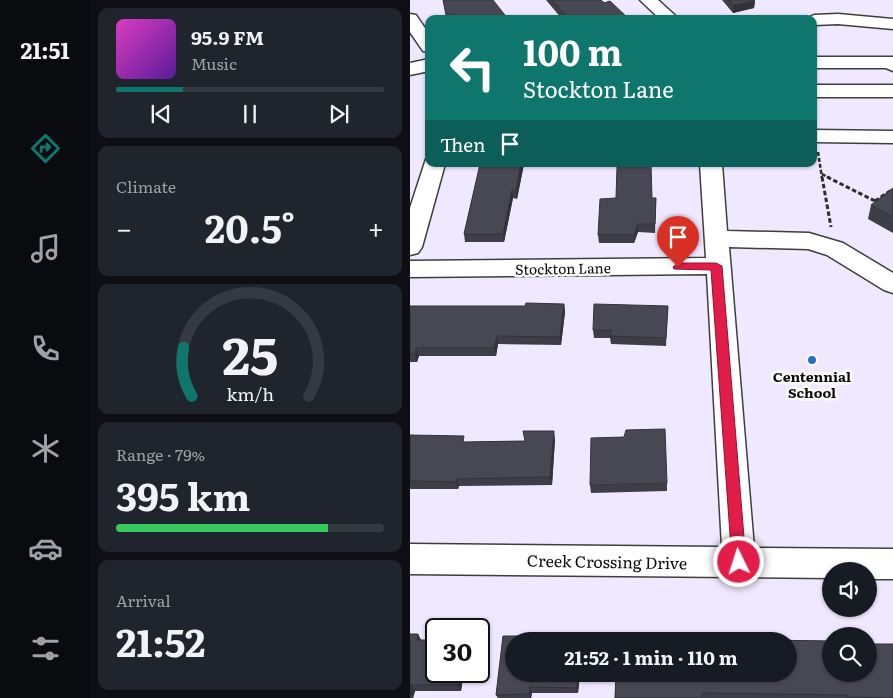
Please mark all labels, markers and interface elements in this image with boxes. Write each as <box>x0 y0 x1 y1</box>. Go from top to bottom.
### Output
text: 95.9 FM <box>191 23 264 51</box>
text: 100 m <box>523 25 623 77</box>
text: 21:51 <box>20 33 70 66</box>
icon: left <box>440 35 505 100</box>
text: Music <box>191 51 237 75</box>
text: Stockton Lane <box>523 72 674 105</box>
icon: previous <box>147 100 175 128</box>
icon: pause <box>236 100 264 128</box>
icon: next <box>325 100 353 128</box>
text: Then <box>440 130 486 158</box>
icon: arrive <box>496 130 524 158</box>
icon: directions <box>28 131 63 166</box>
text: Climate <box>116 174 176 198</box>
text: 20.5° <box>205 198 295 255</box>
text: − <box>116 206 132 248</box>
text: + <box>368 206 384 248</box>
pin <box>657 216 699 267</box>
icon: arrive <box>664 223 692 251</box>
icon: music <box>28 231 63 266</box>
street label: Stockton Lane <box>515 257 611 279</box>
text: 25 <box>222 314 278 391</box>
icon: phone <box>28 331 63 366</box>
marker: Centennial School <box>806 354 818 366</box>
place label: Centennial School <box>773 366 851 402</box>
text: km/h <box>226 380 274 407</box>
icon: climate <box>28 431 63 466</box>
text: Range · 79% <box>116 442 205 466</box>
text: 395 km <box>116 466 250 523</box>
icon: car <box>28 531 63 566</box>
position arrow <box>712 535 764 587</box>
street label: Creek Crossing Drive <box>527 548 687 574</box>
map controls <box>822 562 877 682</box>
button: sound <box>822 562 877 617</box>
text: Arrival <box>116 588 171 612</box>
text: 21:52 <box>116 612 205 669</box>
speed limit sign: 30 <box>425 618 490 683</box>
button: search <box>822 627 877 682</box>
icon: filters <box>28 631 63 666</box>
text: 21:52 · 1 min · 110 m <box>564 643 738 671</box>

